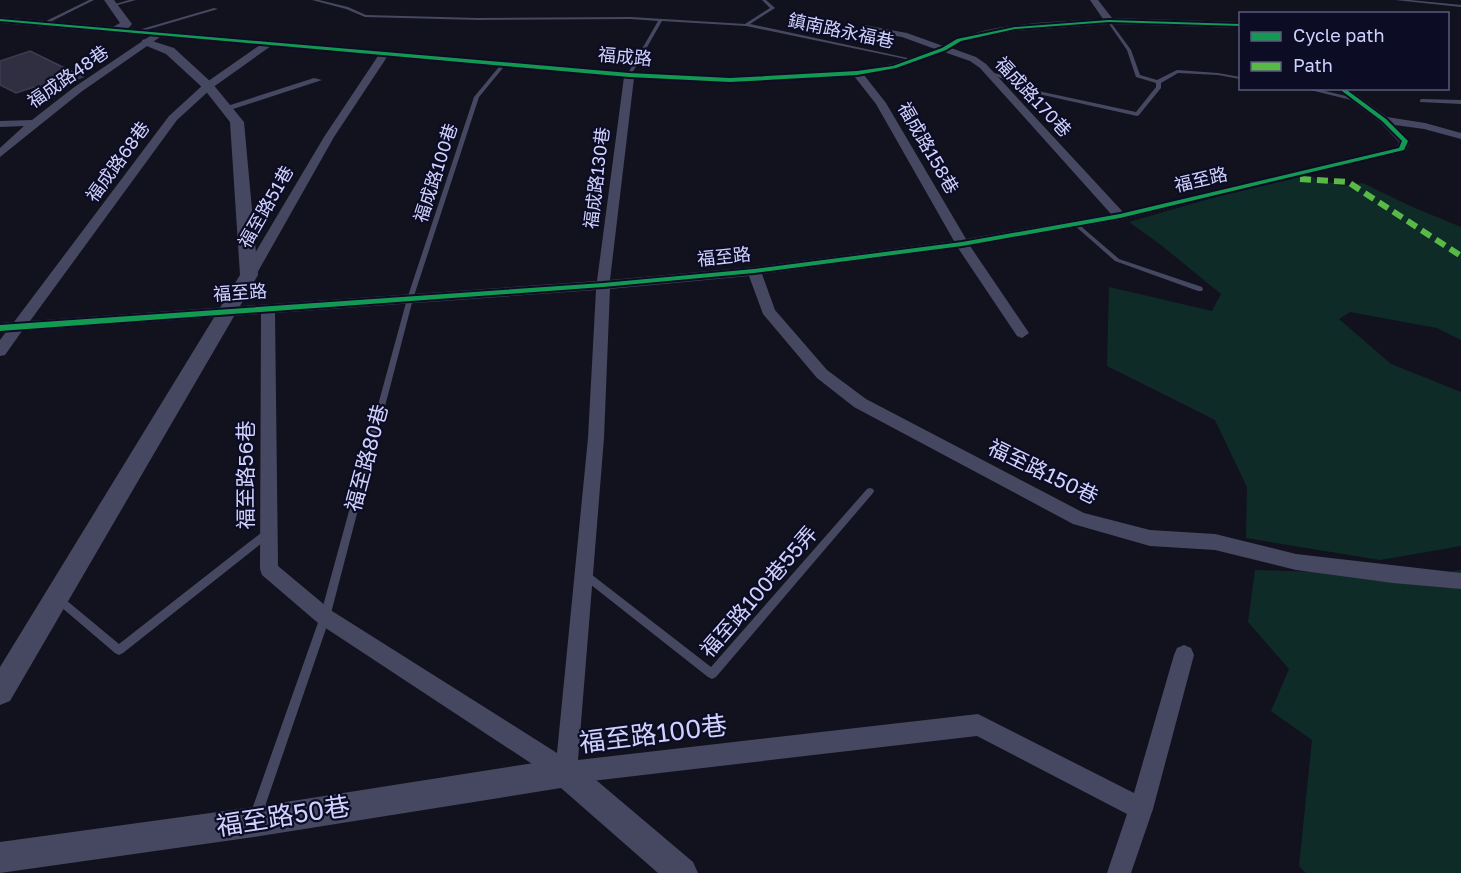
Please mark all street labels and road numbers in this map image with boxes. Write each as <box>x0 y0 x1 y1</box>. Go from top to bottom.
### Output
street label: 鎮南路永福巷 <box>786 8 896 52</box>
street label: 福成路48巷 <box>23 40 112 112</box>
street label: 福成路 <box>597 43 653 69</box>
street label: 福成路170巷 <box>991 52 1076 141</box>
street label: 福成路158巷 <box>894 98 964 197</box>
street label: 福成路68巷 <box>81 117 154 206</box>
street label: 福成路100巷 <box>409 120 461 225</box>
street label: 福成路130巷 <box>579 126 613 230</box>
street label: 福至路51巷 <box>233 162 297 251</box>
street label: 福至路 <box>1172 162 1230 196</box>
street label: 福至路 <box>696 242 752 270</box>
street label: 福至路 <box>212 279 268 305</box>
street label: 福至路80巷 <box>339 401 393 514</box>
street label: 福至路56巷 <box>232 421 258 529</box>
street label: 福至路150巷 <box>984 433 1103 509</box>
street label: 福至路100巷55弄 <box>694 520 822 662</box>
street label: 福至路100巷 <box>577 709 729 758</box>
street label: 福至路50巷 <box>214 790 352 841</box>

